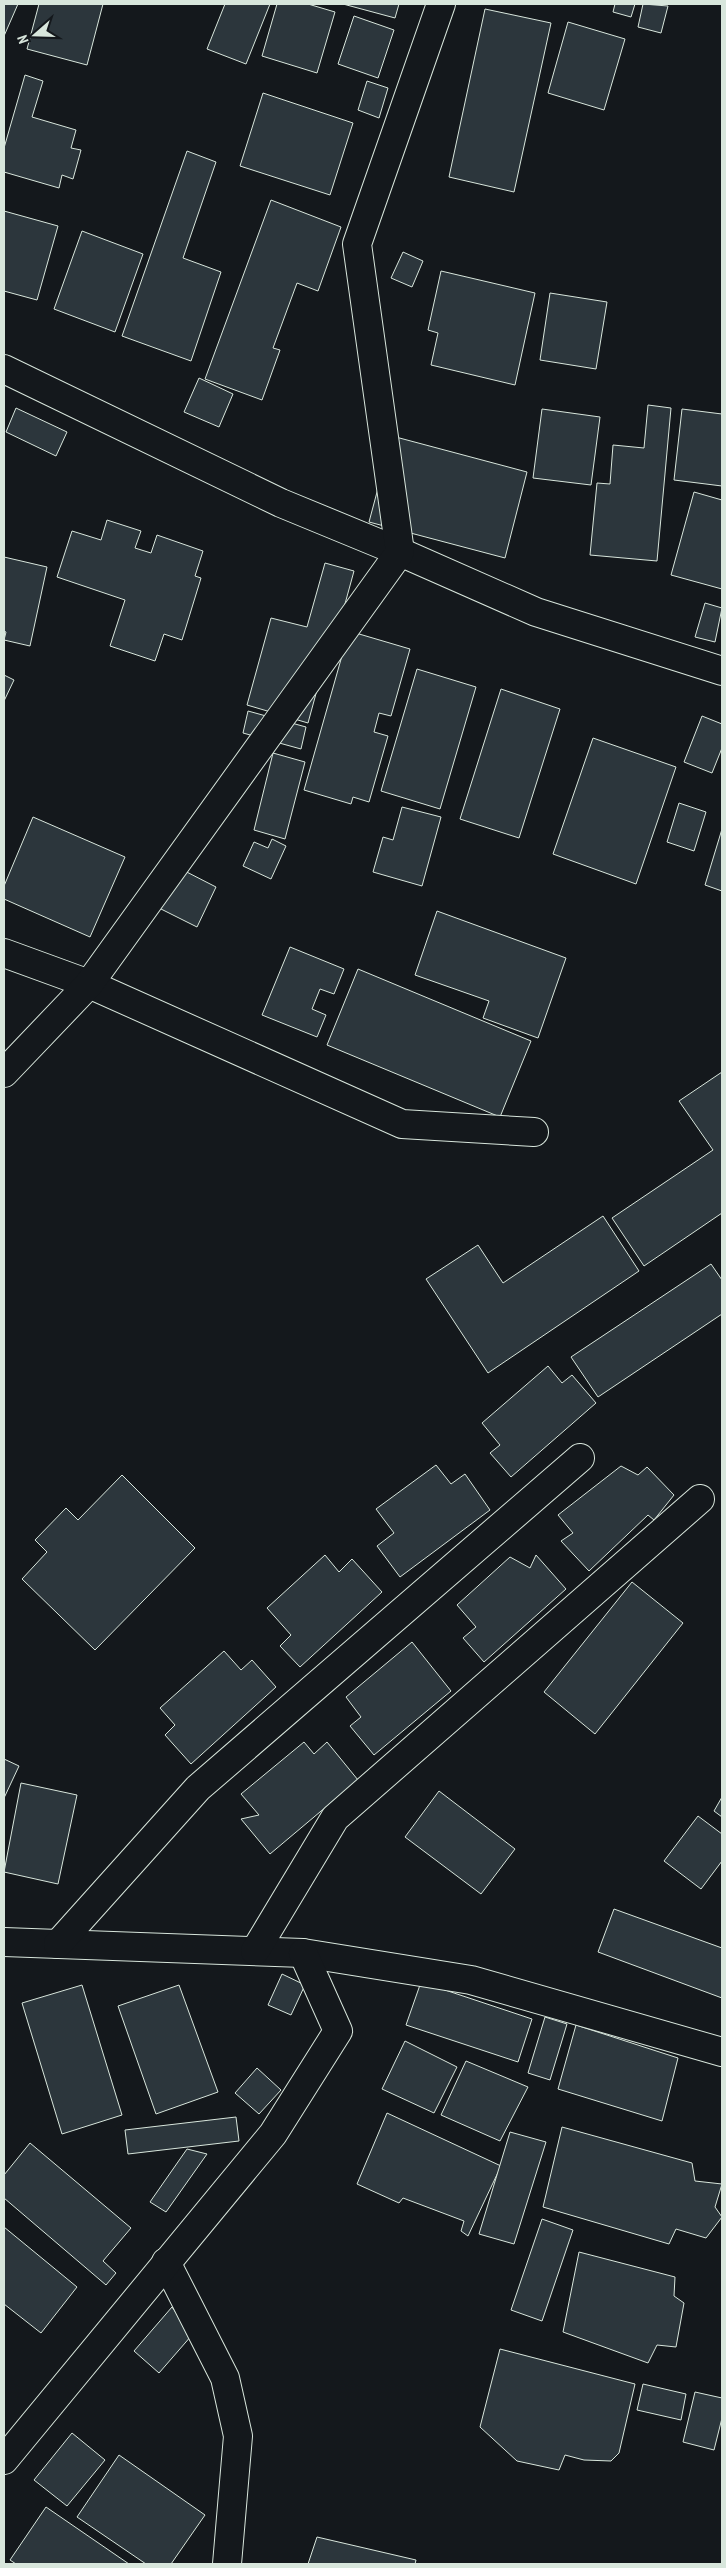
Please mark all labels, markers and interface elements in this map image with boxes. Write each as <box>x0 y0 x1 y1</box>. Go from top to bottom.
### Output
north arrow <box>10 10 60 60</box>
text: N <box>13 33 33 46</box>

